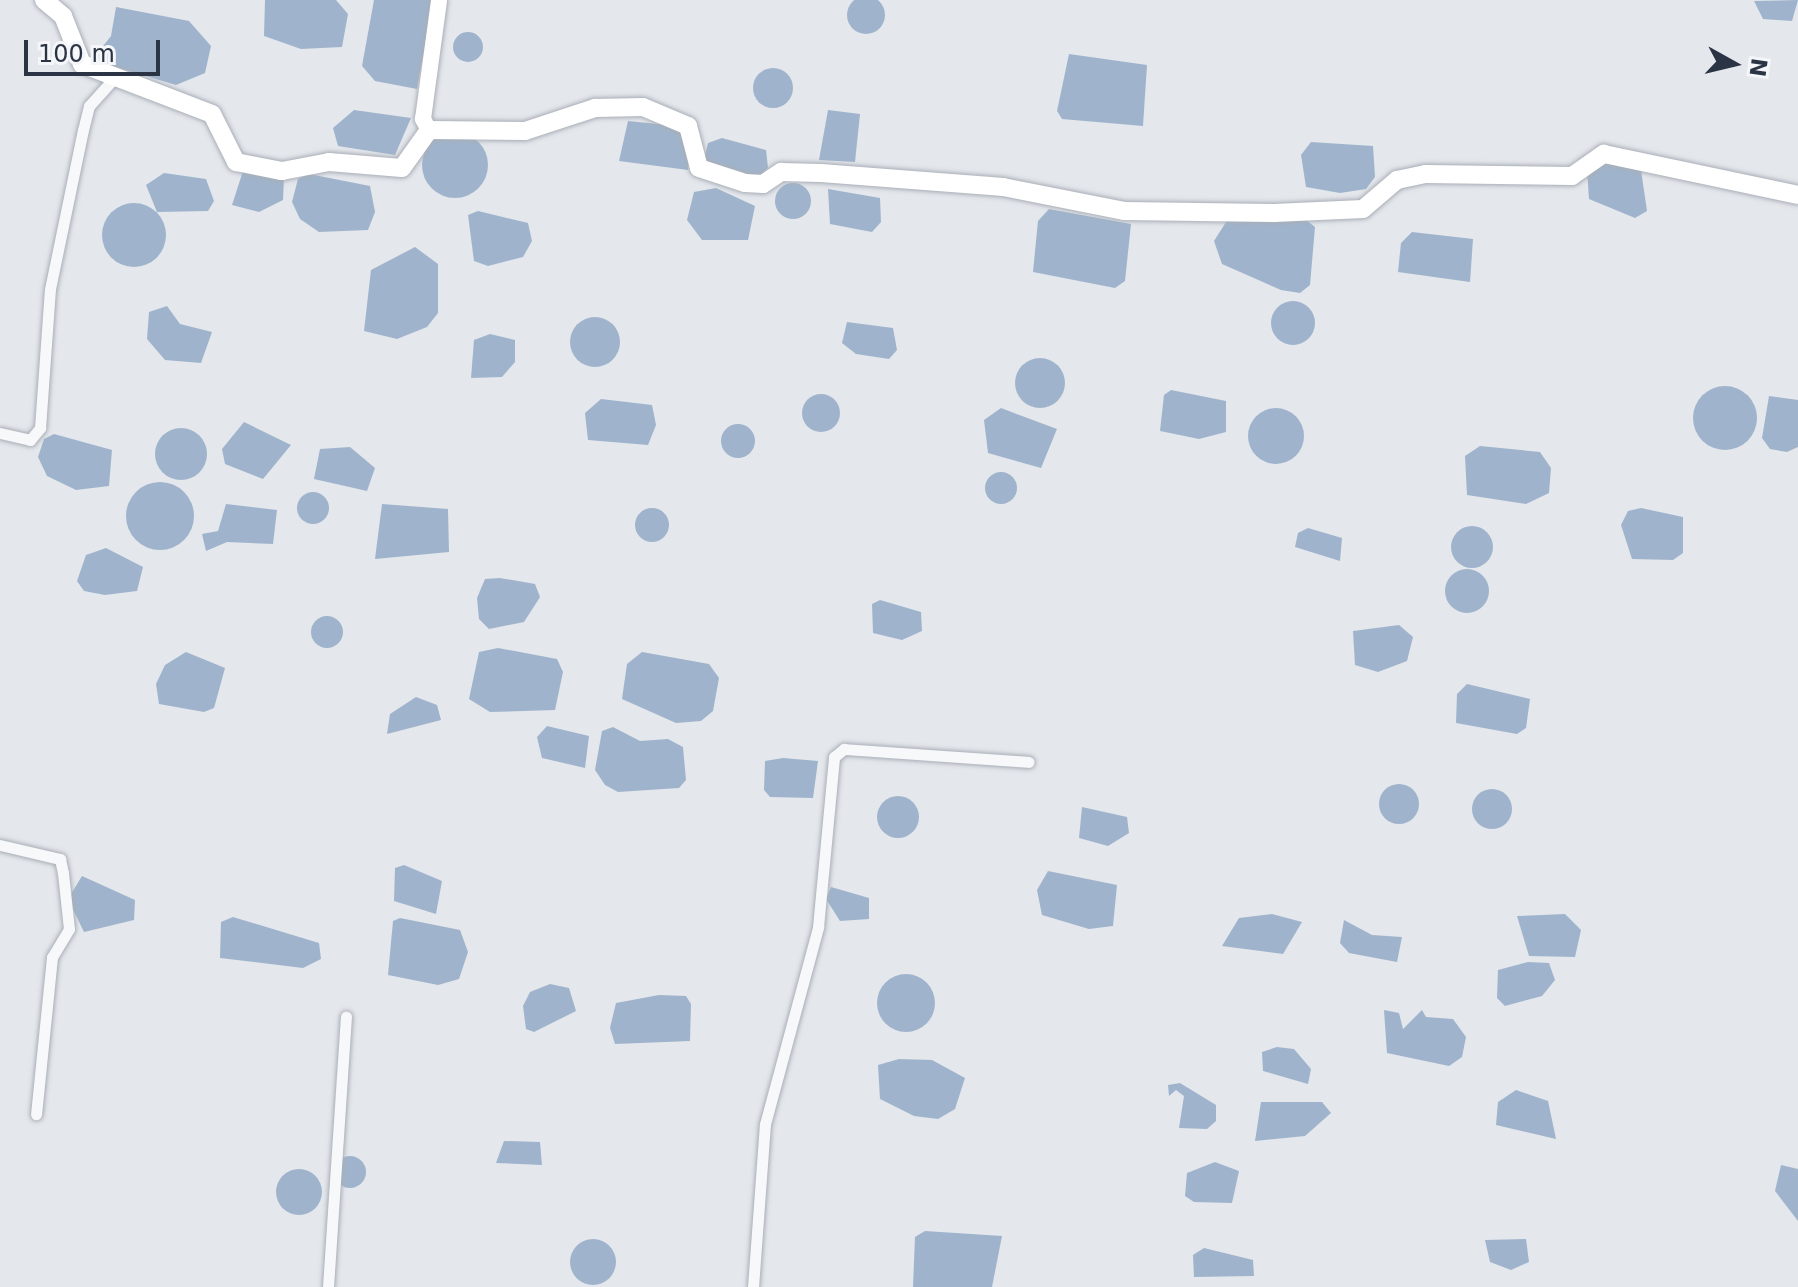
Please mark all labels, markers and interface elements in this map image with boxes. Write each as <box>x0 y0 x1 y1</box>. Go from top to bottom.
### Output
scale bar <box>28 24 164 74</box>
north arrow <box>1694 24 1774 104</box>
text: 100 m <box>38 40 115 68</box>
text: N <box>1745 57 1772 78</box>

